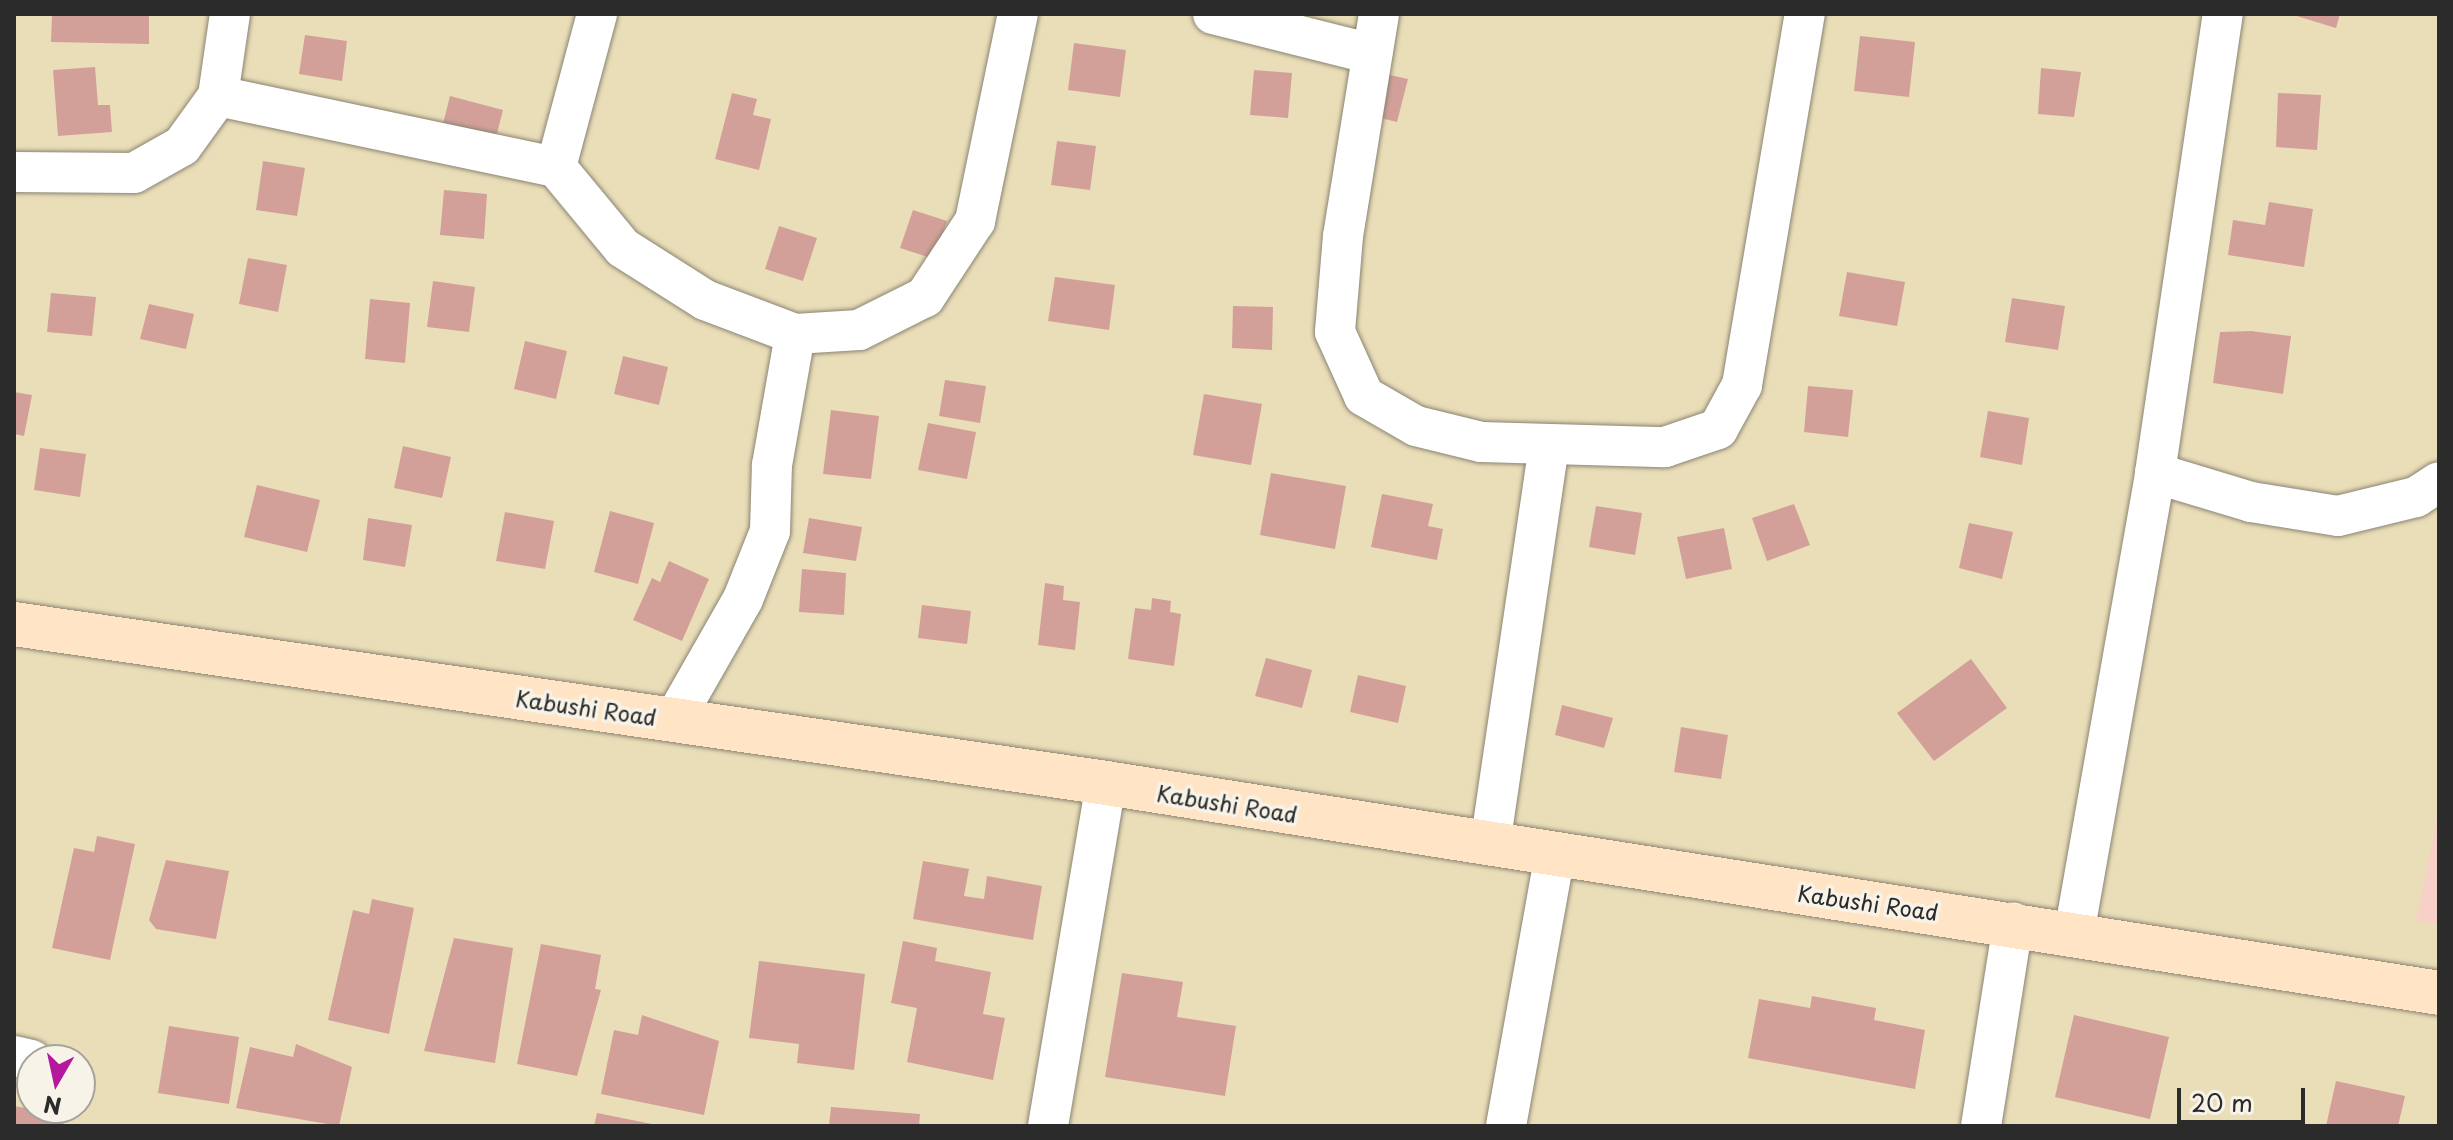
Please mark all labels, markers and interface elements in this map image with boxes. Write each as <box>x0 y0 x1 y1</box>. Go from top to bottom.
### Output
street label: Kabushi Road <box>513 684 659 730</box>
street label: Kabushi Road <box>1154 779 1300 827</box>
street label: Kabushi Road <box>1795 879 1941 925</box>
north arrow <box>16 1044 96 1124</box>
scale bar <box>2181 1072 2309 1122</box>
text: 20 m <box>2191 1084 2253 1120</box>
text: N <box>41 1089 64 1124</box>

